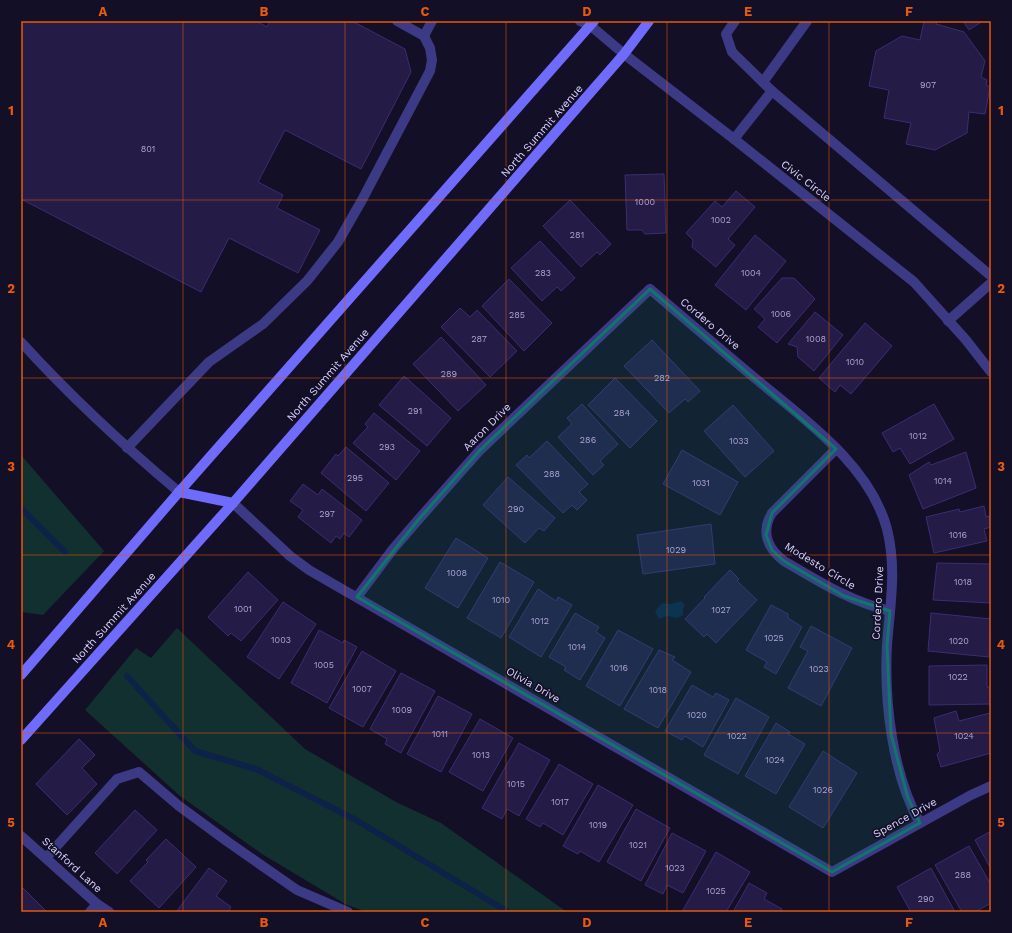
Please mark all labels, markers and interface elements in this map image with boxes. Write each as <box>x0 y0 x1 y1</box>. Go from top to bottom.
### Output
text: A <box>99 4 108 19</box>
text: B <box>260 4 269 19</box>
text: C <box>421 4 430 19</box>
text: D <box>582 4 592 19</box>
text: E <box>744 4 752 19</box>
text: F <box>905 4 913 19</box>
house number: 907 <box>920 80 936 90</box>
street label: North Summit Avenue <box>498 82 586 180</box>
text: 1 <box>8 103 14 118</box>
text: 1 <box>998 103 1004 118</box>
house number: 801 <box>141 144 155 154</box>
street label: Civic Circle <box>778 158 834 204</box>
house number: 1000 <box>635 197 656 207</box>
house number: 1002 <box>711 215 731 225</box>
house number: 281 <box>570 230 584 240</box>
house number: 283 <box>535 268 551 278</box>
house number: 1004 <box>741 268 762 278</box>
text: 2 <box>7 281 15 296</box>
text: 2 <box>997 281 1005 296</box>
street label: Cordero Drive <box>678 295 742 353</box>
house number: 1006 <box>771 309 791 319</box>
house number: 285 <box>509 310 525 320</box>
street label: North Summit Avenue <box>284 326 372 424</box>
house number: 287 <box>471 334 487 344</box>
house number: 1008 <box>806 334 826 344</box>
house number: 1010 <box>846 357 865 367</box>
house number: 289 <box>441 369 457 379</box>
house number: 282 <box>654 373 670 383</box>
street label: Aaron Drive <box>460 400 514 454</box>
house number: 291 <box>408 406 422 416</box>
house number: 284 <box>614 408 631 418</box>
house number: 1012 <box>909 431 927 441</box>
house number: 286 <box>580 435 596 445</box>
house number: 1033 <box>729 436 749 446</box>
house number: 293 <box>379 442 395 452</box>
text: 3 <box>7 459 15 474</box>
text: 3 <box>997 459 1005 474</box>
house number: 288 <box>544 469 560 479</box>
house number: 295 <box>347 473 363 483</box>
house number: 1014 <box>934 476 953 486</box>
house number: 1031 <box>692 478 710 488</box>
house number: 290 <box>508 504 525 514</box>
house number: 297 <box>319 509 335 519</box>
house number: 1016 <box>949 530 967 540</box>
street label: Modesto Circle <box>782 540 858 592</box>
house number: 1029 <box>666 545 686 555</box>
street label: Cordero Drive <box>870 566 886 640</box>
house number: 1008 <box>447 568 467 578</box>
street label: North Summit Avenue <box>70 570 158 666</box>
house number: 1018 <box>954 577 972 587</box>
house number: 1010 <box>492 595 511 605</box>
house number: 1001 <box>234 604 252 614</box>
house number: 1027 <box>711 605 731 615</box>
house number: 1012 <box>531 616 549 626</box>
house number: 1025 <box>764 633 784 643</box>
house number: 1003 <box>271 635 291 645</box>
house number: 1020 <box>949 636 969 646</box>
text: 4 <box>7 637 16 652</box>
text: 4 <box>997 637 1006 652</box>
house number: 1014 <box>568 642 587 652</box>
house number: 1005 <box>314 660 334 670</box>
house number: 1016 <box>610 663 628 673</box>
street label: Olivia Drive <box>504 664 562 706</box>
house number: 1023 <box>809 664 829 674</box>
house number: 1022 <box>948 672 968 682</box>
house number: 1007 <box>352 684 372 694</box>
house number: 1018 <box>649 685 667 695</box>
house number: 1009 <box>392 705 412 715</box>
house number: 1020 <box>687 710 707 720</box>
house number: 1011 <box>432 729 448 739</box>
house number: 1022 <box>727 731 747 741</box>
house number: 1024 <box>954 731 974 741</box>
house number: 1013 <box>472 750 490 760</box>
house number: 1024 <box>765 755 785 765</box>
house number: 1015 <box>507 779 525 789</box>
house number: 1026 <box>813 785 833 795</box>
street label: Spence Drive <box>871 795 939 841</box>
house number: 1017 <box>551 797 569 807</box>
text: 5 <box>7 815 15 830</box>
text: 5 <box>997 815 1005 830</box>
house number: 1019 <box>589 820 607 830</box>
street label: Stanford Lane <box>39 835 105 895</box>
house number: 1021 <box>629 840 647 850</box>
house number: 1023 <box>665 863 685 873</box>
house number: 288 <box>955 870 971 880</box>
house number: 1025 <box>706 886 726 896</box>
house number: 290 <box>918 894 935 904</box>
text: A <box>99 915 108 930</box>
text: B <box>260 915 269 930</box>
text: C <box>421 915 430 930</box>
text: D <box>582 915 592 930</box>
text: E <box>744 915 752 930</box>
text: F <box>905 915 913 930</box>

